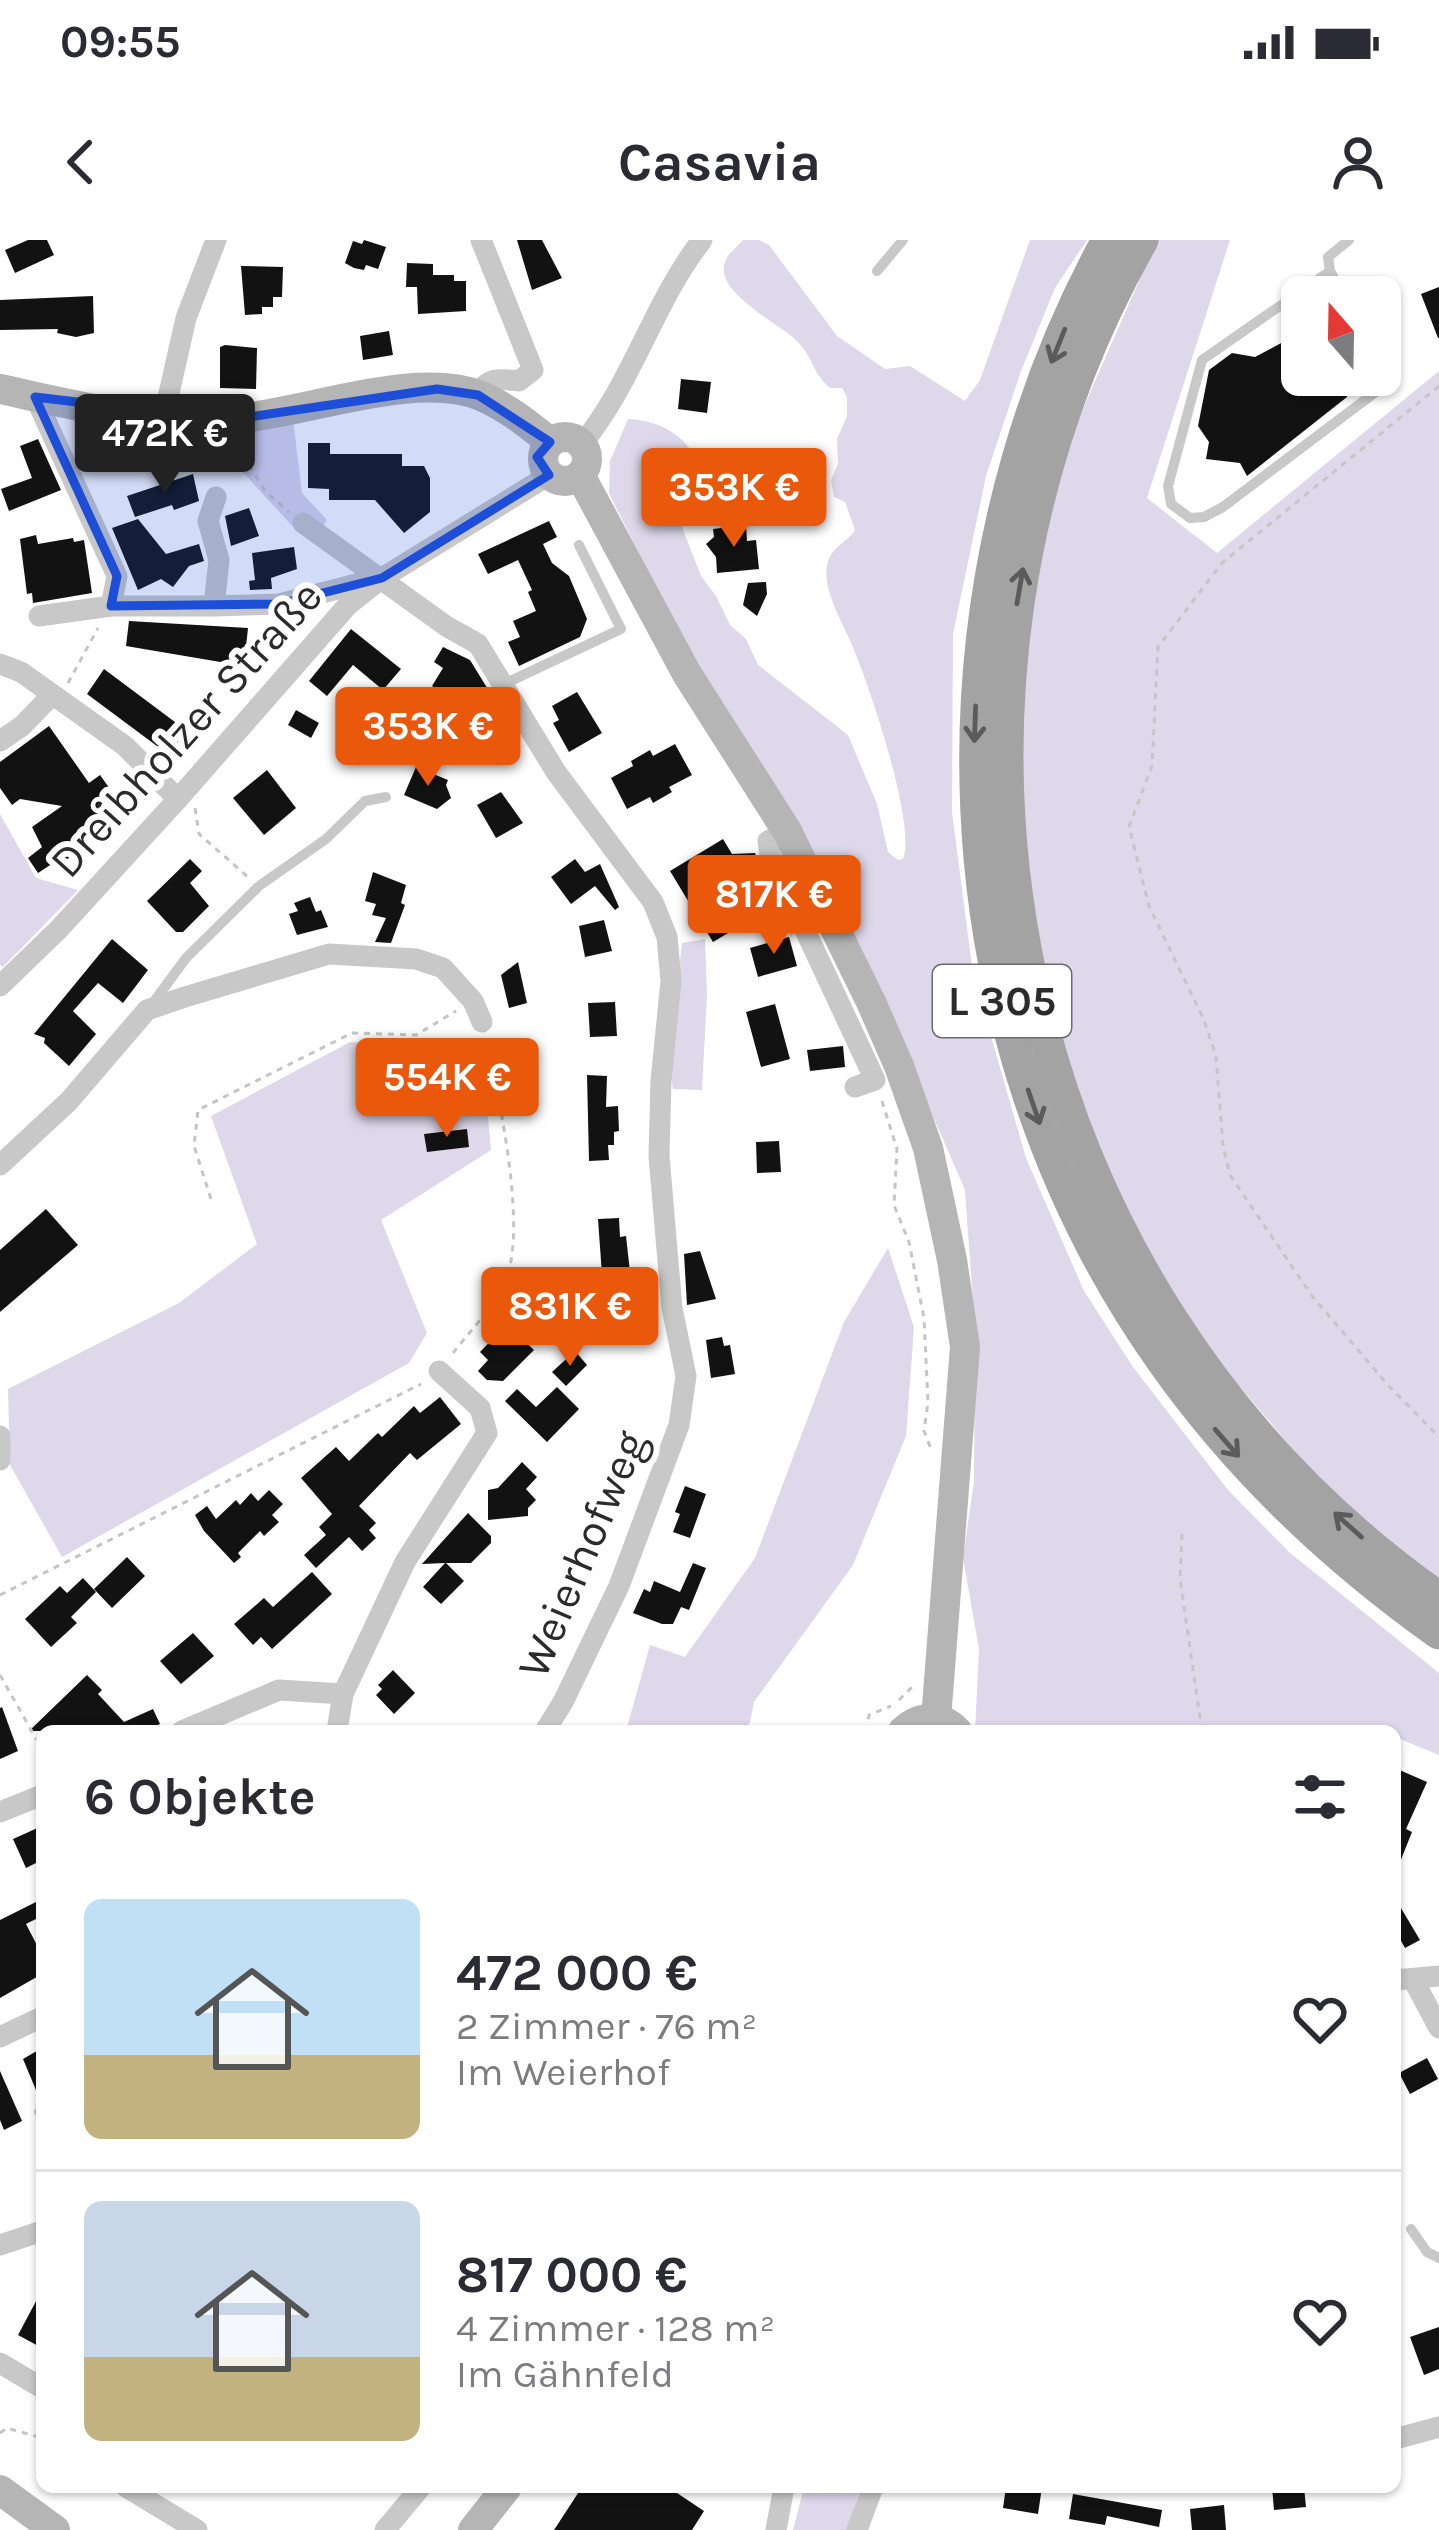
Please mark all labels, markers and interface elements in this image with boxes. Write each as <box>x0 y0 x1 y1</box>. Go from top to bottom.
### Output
text: 09:55 <box>60 16 180 68</box>
icon: back <box>48 129 114 195</box>
icon: person <box>1325 129 1391 195</box>
text: Casavia <box>618 130 821 194</box>
north arrow <box>1281 276 1401 396</box>
map controls <box>1281 276 1401 396</box>
one-way arrow <box>1046 326 1068 363</box>
pin: 472K € <box>67 394 263 496</box>
text: 472K € <box>102 410 228 456</box>
pin: 353K € <box>636 448 832 550</box>
text: 353K € <box>668 464 800 510</box>
one-way arrow <box>1009 568 1032 607</box>
street label: Dreibholzer Straße <box>39 570 333 888</box>
pin: 353K € <box>330 687 526 789</box>
text: 353K € <box>362 703 494 749</box>
one-way arrow <box>963 704 986 743</box>
pin: 817K € <box>676 855 872 957</box>
text: 817K € <box>715 871 833 917</box>
road number: L 305 <box>933 965 1071 1037</box>
pin: 554K € <box>349 1038 545 1140</box>
text: 554K € <box>383 1054 511 1100</box>
one-way arrow <box>1025 1088 1046 1125</box>
pin: 831K € <box>472 1267 668 1369</box>
text: 831K € <box>508 1283 632 1329</box>
street label: Weierhofweg <box>507 1423 658 1686</box>
one-way arrow <box>1213 1427 1241 1458</box>
one-way arrow <box>1333 1512 1364 1539</box>
icon: filters <box>1287 1764 1353 1830</box>
text: 6 Objekte <box>84 1767 315 1827</box>
text: 472 000 € <box>456 1943 697 2003</box>
icon: home <box>180 1947 324 2091</box>
icon: heart <box>1287 1986 1353 2052</box>
text: 2 Zimmer · 76 m² <box>456 2003 757 2049</box>
text: Im Weierhof <box>456 2049 670 2095</box>
text: 817 000 € <box>456 2245 687 2305</box>
icon: home <box>180 2249 324 2393</box>
icon: heart <box>1287 2288 1353 2354</box>
text: 4 Zimmer · 128 m² <box>456 2305 775 2351</box>
text: Im Gähnfeld <box>456 2351 674 2397</box>

